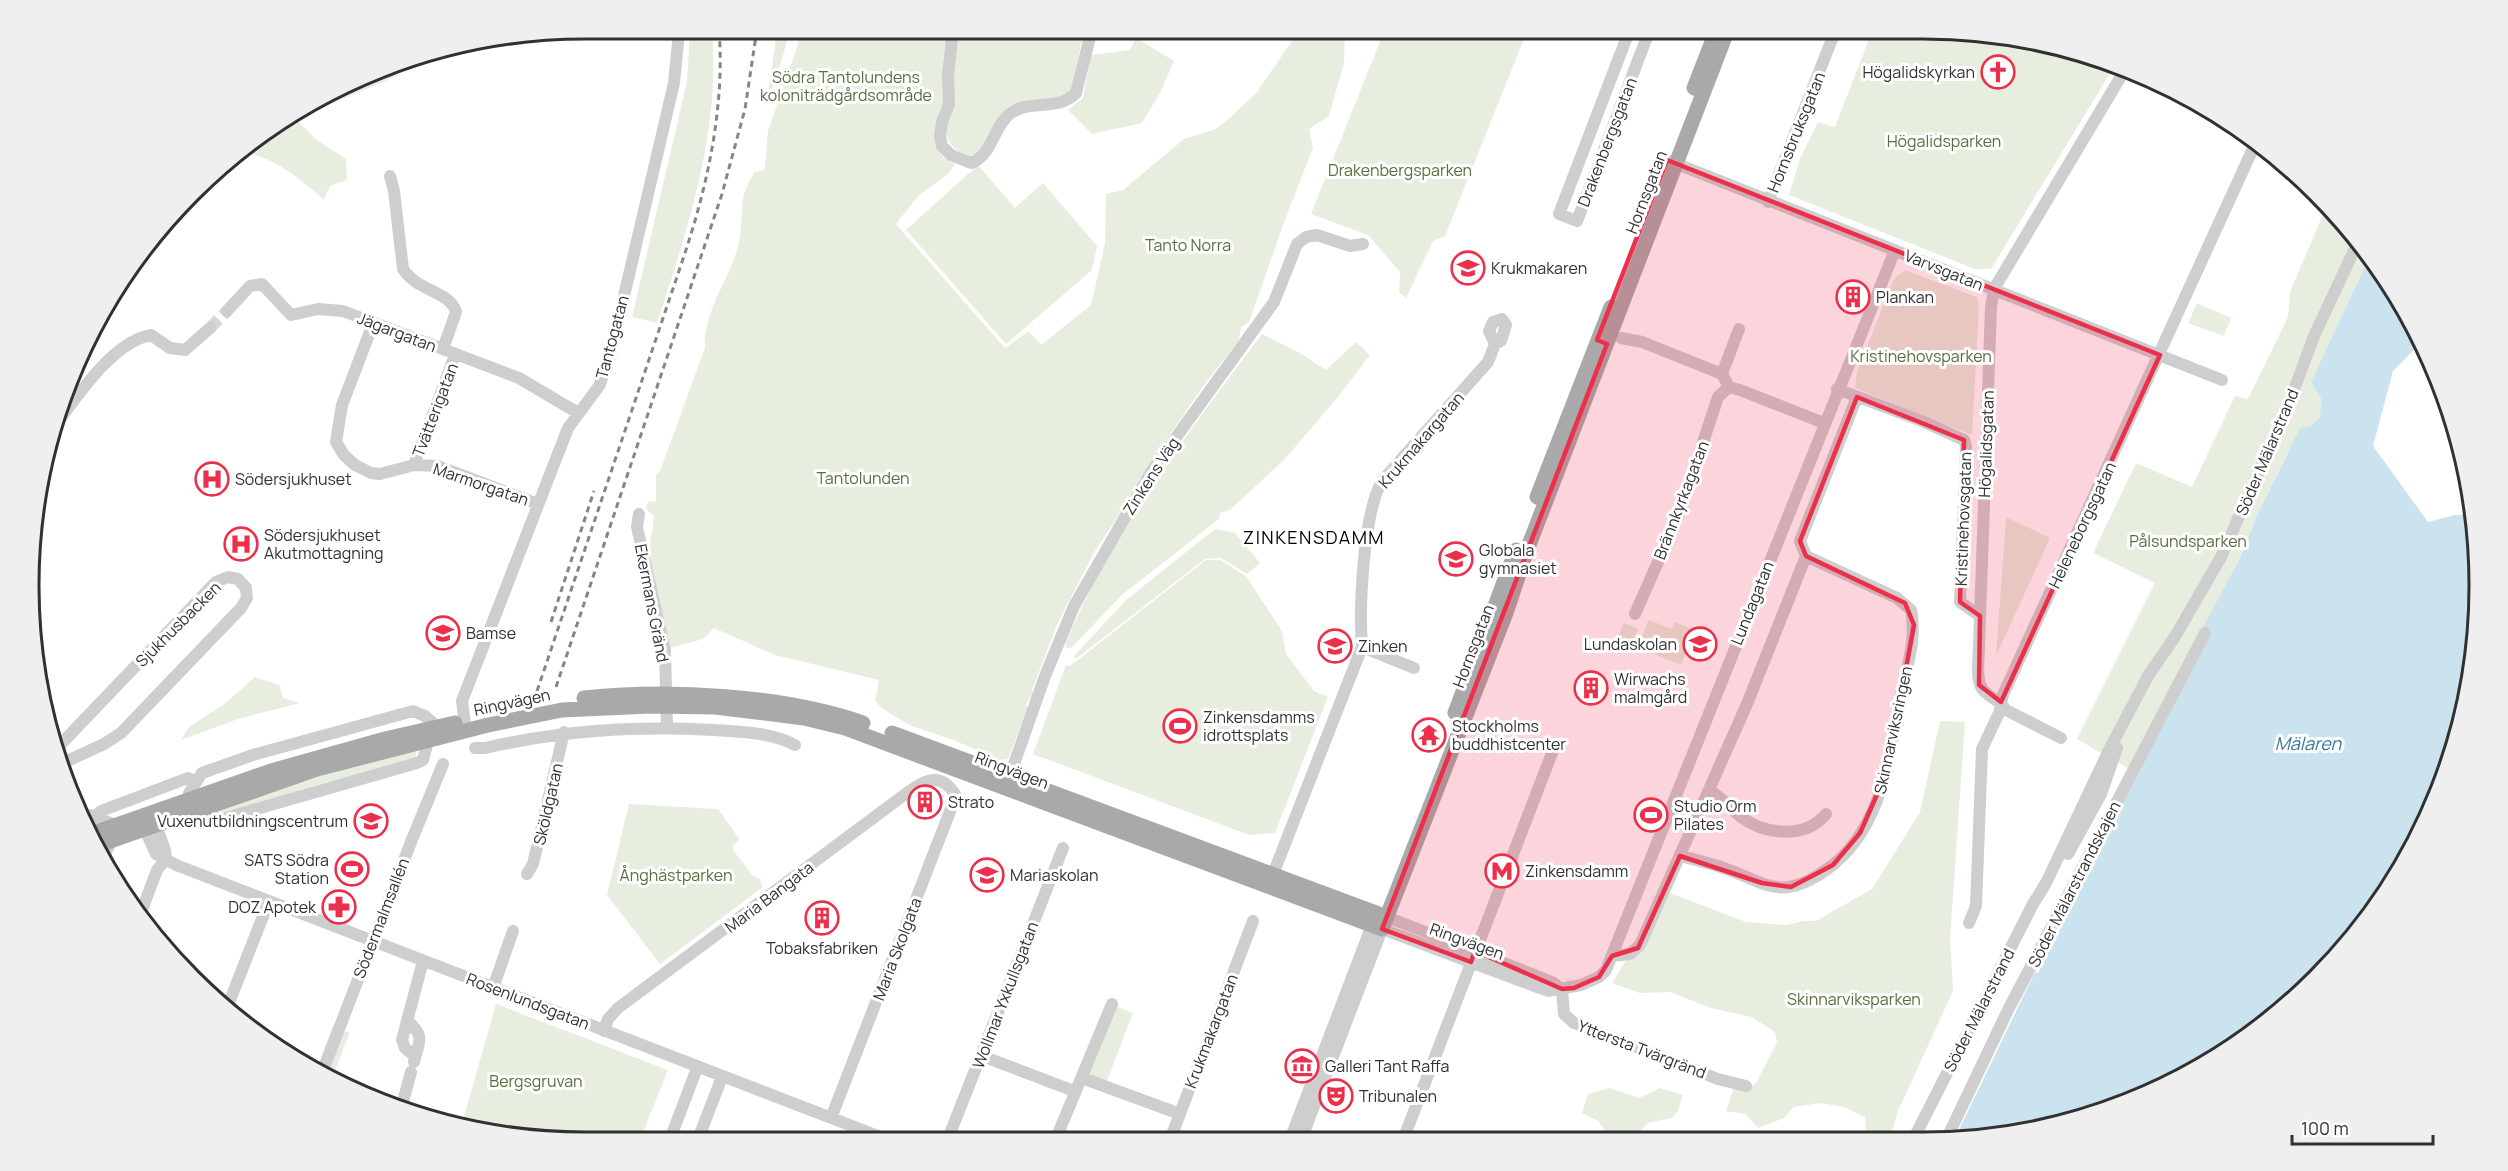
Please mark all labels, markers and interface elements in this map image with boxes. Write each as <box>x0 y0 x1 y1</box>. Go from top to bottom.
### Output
church icon: Högalidskyrkan <box>1980 54 2016 90</box>
place label: Högalidskyrkan <box>1862 61 1975 83</box>
park label: Södra Tantolundens koloniträdgårdsområde <box>760 66 932 106</box>
street label: Hornsbruksgatan <box>1762 68 1830 196</box>
street label: Drakenbergsgatan <box>1572 74 1642 210</box>
park label: Högalidsparken <box>1887 130 2001 152</box>
street label: Hornsgatan <box>1620 147 1672 237</box>
park label: Drakenbergsparken <box>1328 159 1472 181</box>
park label: Tanto Norra <box>1145 234 1231 256</box>
street label: Varvsgatan <box>1901 244 1987 296</box>
school or university icon: Krukmakaren <box>1450 250 1486 286</box>
place label: Krukmakaren <box>1491 257 1587 279</box>
building icon: Plankan <box>1835 279 1871 315</box>
place label: Plankan <box>1876 286 1934 308</box>
street label: Tantogatan <box>590 293 634 381</box>
street label: Jägargatan <box>354 307 440 357</box>
park label: Kristinehovsparken <box>1850 345 1992 367</box>
street label: Tvätterigatan <box>407 360 463 460</box>
street label: Söder Mälarstrand <box>2230 385 2304 519</box>
street label: Krukmakargatan <box>1373 387 1469 493</box>
street label: Högalidsgatan <box>1973 390 1999 498</box>
street label: Zinkens Väg <box>1118 433 1184 519</box>
street label: Brännkyrkagatan <box>1648 438 1714 562</box>
street label: Kristinehovsgatan <box>1950 451 1976 587</box>
street label: Marmorgatan <box>430 457 532 511</box>
street label: Heleneborgsgatan <box>2043 458 2121 592</box>
hospital icon: Södersjukhuset <box>194 461 230 497</box>
park label: Tantolunden <box>816 467 910 489</box>
place label: Södersjukhuset <box>235 468 352 490</box>
place label: Södersjukhuset Akutmottagning <box>264 524 383 564</box>
district label: ZINKENSDAMM <box>1243 525 1385 549</box>
hospital icon: Södersjukhuset Akutmottagning <box>223 526 259 562</box>
park label: Pålsundsparken <box>2129 530 2247 552</box>
place label: Globala gymnasiet <box>1479 539 1557 579</box>
school or university icon: Globala gymnasiet <box>1438 541 1474 577</box>
street label: Ekermans Gränd <box>630 542 674 664</box>
street label: Lundagatan <box>1725 558 1779 648</box>
street label: Sjukhusbacken <box>131 577 225 671</box>
street label: Hornsgatan <box>1447 601 1499 691</box>
school or university icon: Bamse <box>425 615 461 651</box>
place label: Bamse <box>466 622 516 644</box>
school or university icon: Lundaskolan <box>1682 626 1718 662</box>
school or university icon: Zinken <box>1317 628 1353 664</box>
place label: Lundaskolan <box>1584 633 1677 655</box>
place label: Zinken <box>1358 635 1407 657</box>
street label: Skinnarviksringen <box>1869 664 1917 796</box>
place label: Wirwachs malmgård <box>1614 668 1687 708</box>
building icon: Wirwachs malmgård <box>1573 670 1609 706</box>
street label: Ringvägen <box>472 683 552 721</box>
place label: Zinkensdamms idrottsplats <box>1203 706 1315 746</box>
sports icon: Zinkensdamms idrottsplats <box>1162 708 1198 744</box>
place label: Stockholms buddhistcenter <box>1452 715 1566 755</box>
temple icon: Stockholms buddhistcenter <box>1411 717 1447 753</box>
water label: Mälaren <box>2275 731 2343 755</box>
street label: Ringvägen <box>972 746 1052 794</box>
street label: Sköldgatan <box>528 761 568 847</box>
building icon: Strato <box>907 784 943 820</box>
place label: Strato <box>948 791 994 813</box>
place label: Studio Orm Pilates <box>1674 795 1757 835</box>
sports icon: Studio Orm Pilates <box>1633 797 1669 833</box>
street label: Söder Mälarstrandskajen <box>2023 797 2125 971</box>
school or university icon: Vuxenutbildningscentrum <box>353 803 389 839</box>
place label: Vuxenutbildningscentrum <box>157 810 348 832</box>
place label: SATS Södra Station <box>244 849 329 889</box>
sports icon: SATS Södra Station <box>334 851 370 887</box>
metro station icon: Zinkensdamm <box>1484 853 1520 889</box>
street label: Södermalmsallén <box>348 855 414 981</box>
street label: Maria Bangata <box>720 856 818 938</box>
school or university icon: Mariaskolan <box>969 857 1005 893</box>
place label: Zinkensdamm <box>1525 860 1628 882</box>
park label: Ånghästparken <box>620 864 732 886</box>
place label: Mariaskolan <box>1010 864 1099 886</box>
pharmacy icon: DOZ Apotek <box>321 889 357 925</box>
street label: Maria Skolgata <box>867 894 927 1004</box>
place label: DOZ Apotek <box>228 896 317 918</box>
building icon: Tobaksfabriken <box>804 900 840 936</box>
street label: Ringvägen <box>1427 917 1507 965</box>
street label: Wollmar Yxkullsgatan <box>967 918 1043 1072</box>
place label: Tobaksfabriken <box>766 937 878 959</box>
street label: Söder Mälarstrand <box>1938 945 2020 1075</box>
street label: Rosenlundsgatan <box>463 967 593 1035</box>
street label: Krukmakargatan <box>1179 971 1243 1091</box>
park label: Skinnarviksparken <box>1787 988 1921 1010</box>
street label: Yttersta Tvärgränd <box>1575 1014 1709 1084</box>
museum icon: Galleri Tant Raffa <box>1284 1048 1320 1084</box>
place label: Galleri Tant Raffa <box>1325 1055 1449 1077</box>
park label: Bergsgruvan <box>489 1070 583 1092</box>
theatre icon: Tribunalen <box>1318 1078 1354 1114</box>
place label: Tribunalen <box>1359 1085 1437 1107</box>
scale bar <box>2292 1108 2433 1146</box>
text: 100 m <box>2301 1116 2349 1140</box>

